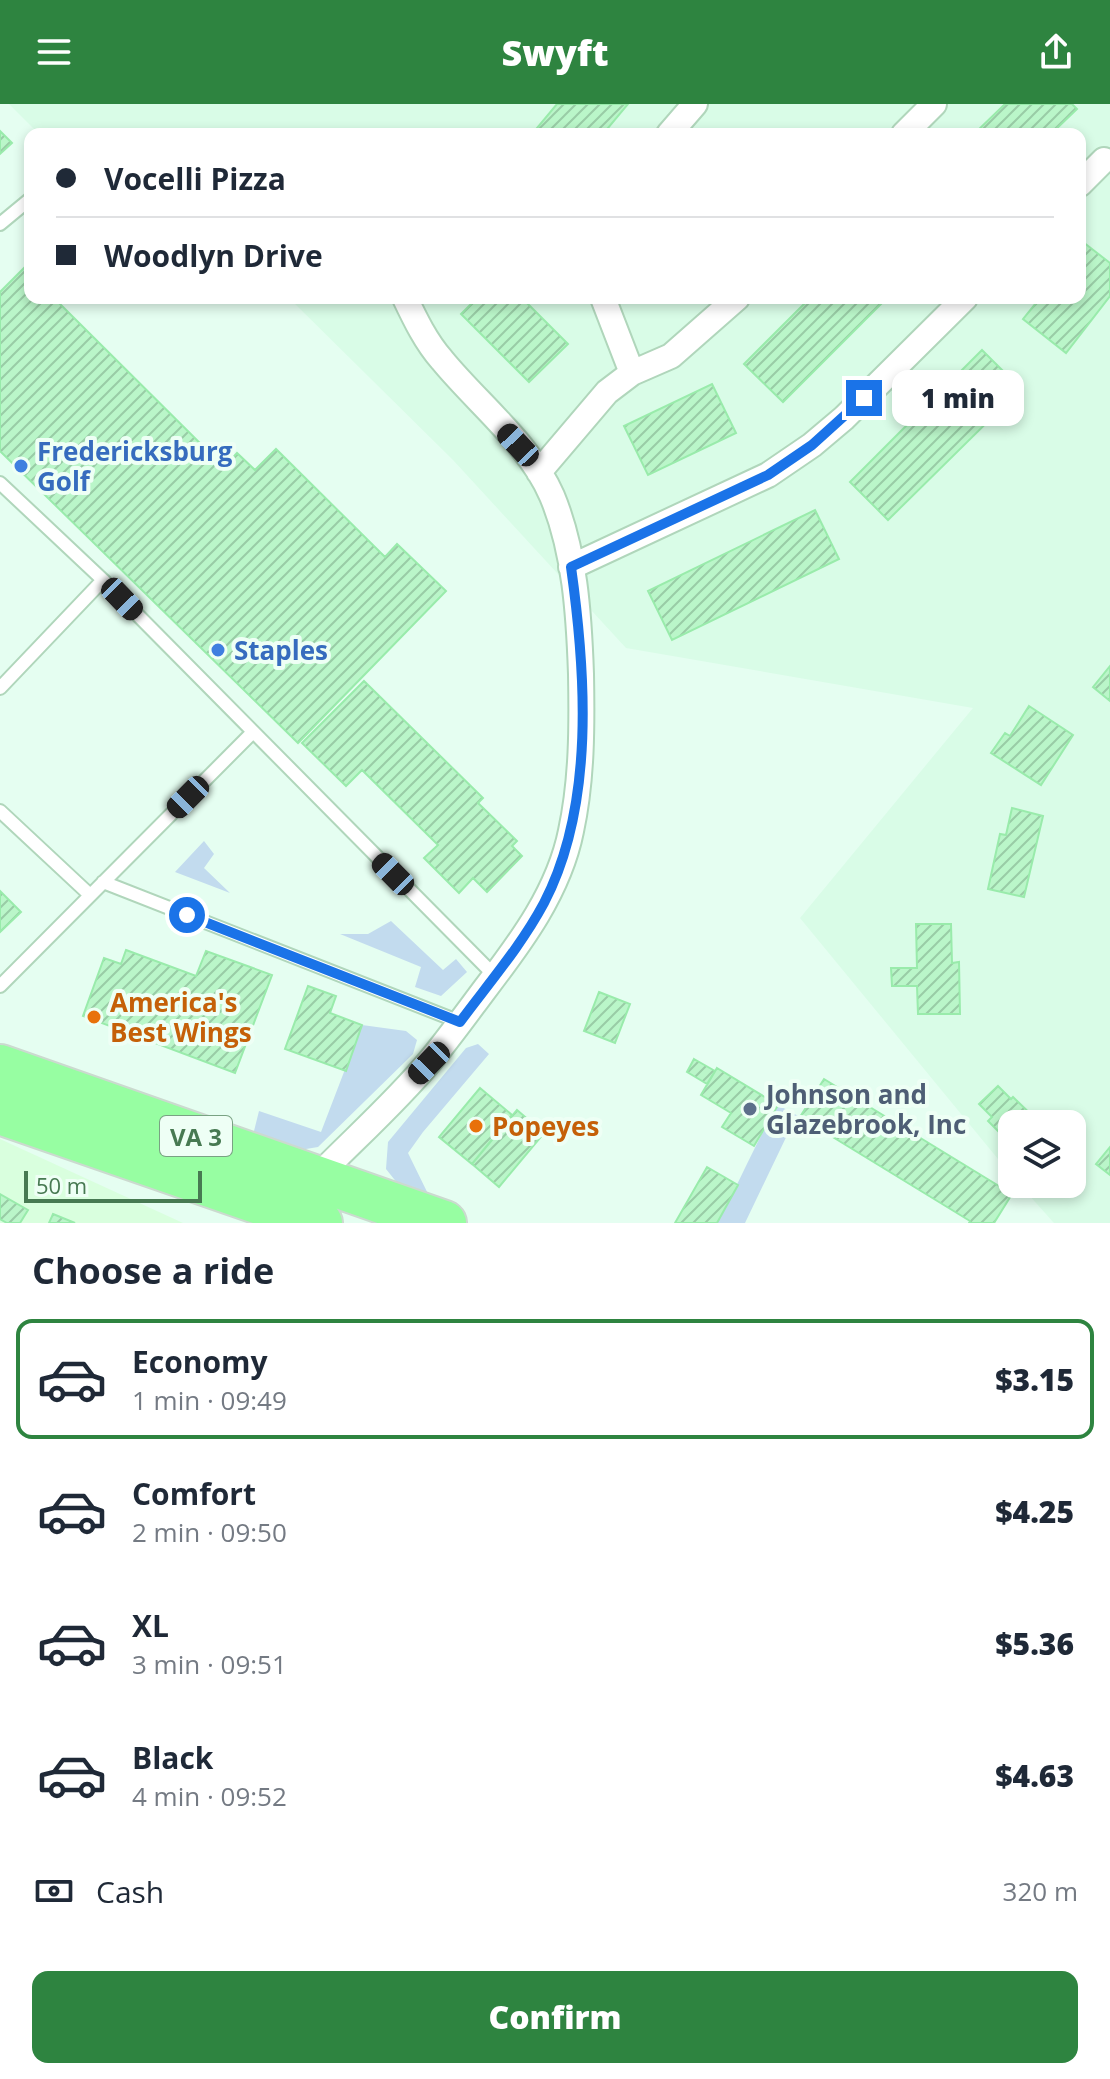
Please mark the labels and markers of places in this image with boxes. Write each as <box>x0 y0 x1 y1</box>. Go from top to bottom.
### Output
place label: Fredericksburg Golf <box>37 433 233 499</box>
marker: Fredericksburg Golf <box>12 457 30 475</box>
place label: Staples <box>234 632 328 668</box>
marker: Staples <box>209 641 227 659</box>
place label: America's Best Wings <box>110 984 252 1050</box>
marker: America's Best Wings <box>85 1008 103 1026</box>
place label: Johnson and Glazebrook, Inc <box>764 1076 966 1142</box>
marker: Johnson and Glazebrook, Inc <box>741 1100 759 1118</box>
place label: Popeyes <box>492 1108 599 1144</box>
marker: Popeyes <box>467 1117 485 1135</box>

